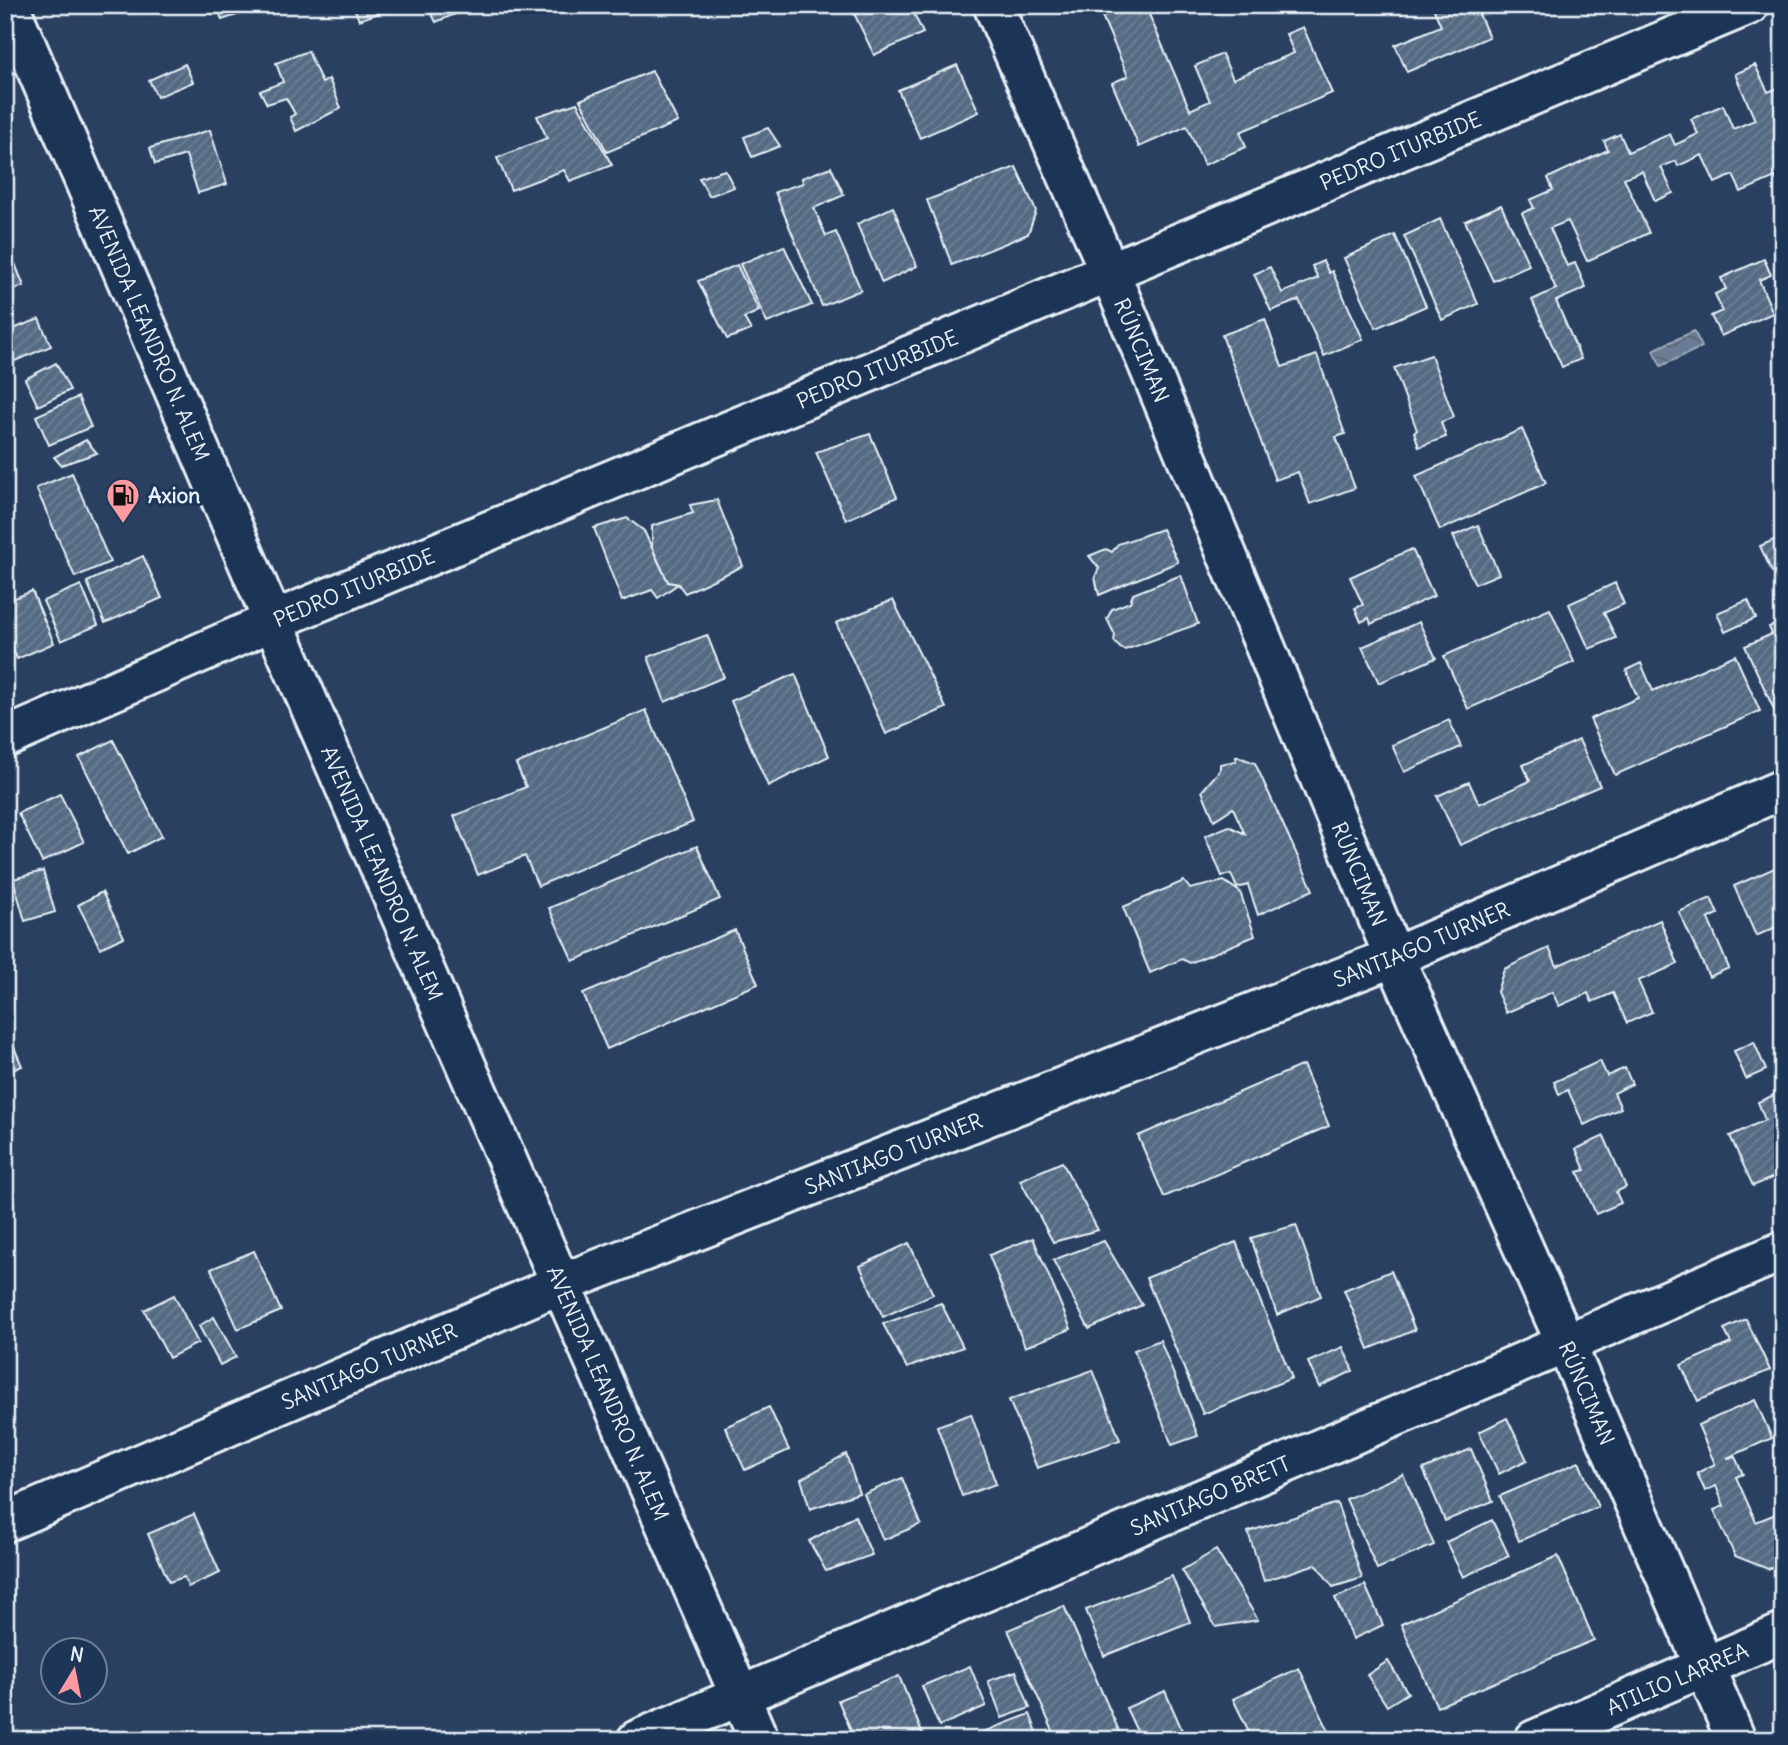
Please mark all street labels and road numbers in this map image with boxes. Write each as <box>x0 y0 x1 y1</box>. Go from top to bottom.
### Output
street label: PEDRO ITURBIDE <box>1316 105 1485 196</box>
street label: AVENIDA LEANDRO N. ALEM <box>83 202 216 465</box>
street label: RÚNCIMAN <box>1108 294 1176 406</box>
street label: PEDRO ITURBIDE <box>792 323 962 415</box>
street label: PEDRO ITURBIDE <box>269 542 438 633</box>
street label: AVENIDA LEANDRO N. ALEM <box>315 742 450 1004</box>
street label: RÚNCIMAN <box>1326 818 1393 930</box>
street label: SANTIAGO TURNER <box>1329 895 1514 993</box>
street label: SANTIAGO TURNER <box>801 1106 986 1200</box>
street label: AVENIDA LEANDRO N. ALEM <box>541 1262 675 1525</box>
street label: SANTIAGO TURNER <box>277 1317 461 1416</box>
street label: RÚNCIMAN <box>1553 1337 1621 1449</box>
street label: SANTIAGO BRETT <box>1126 1449 1294 1542</box>
street label: ATILIO LARREA <box>1602 1636 1752 1721</box>

